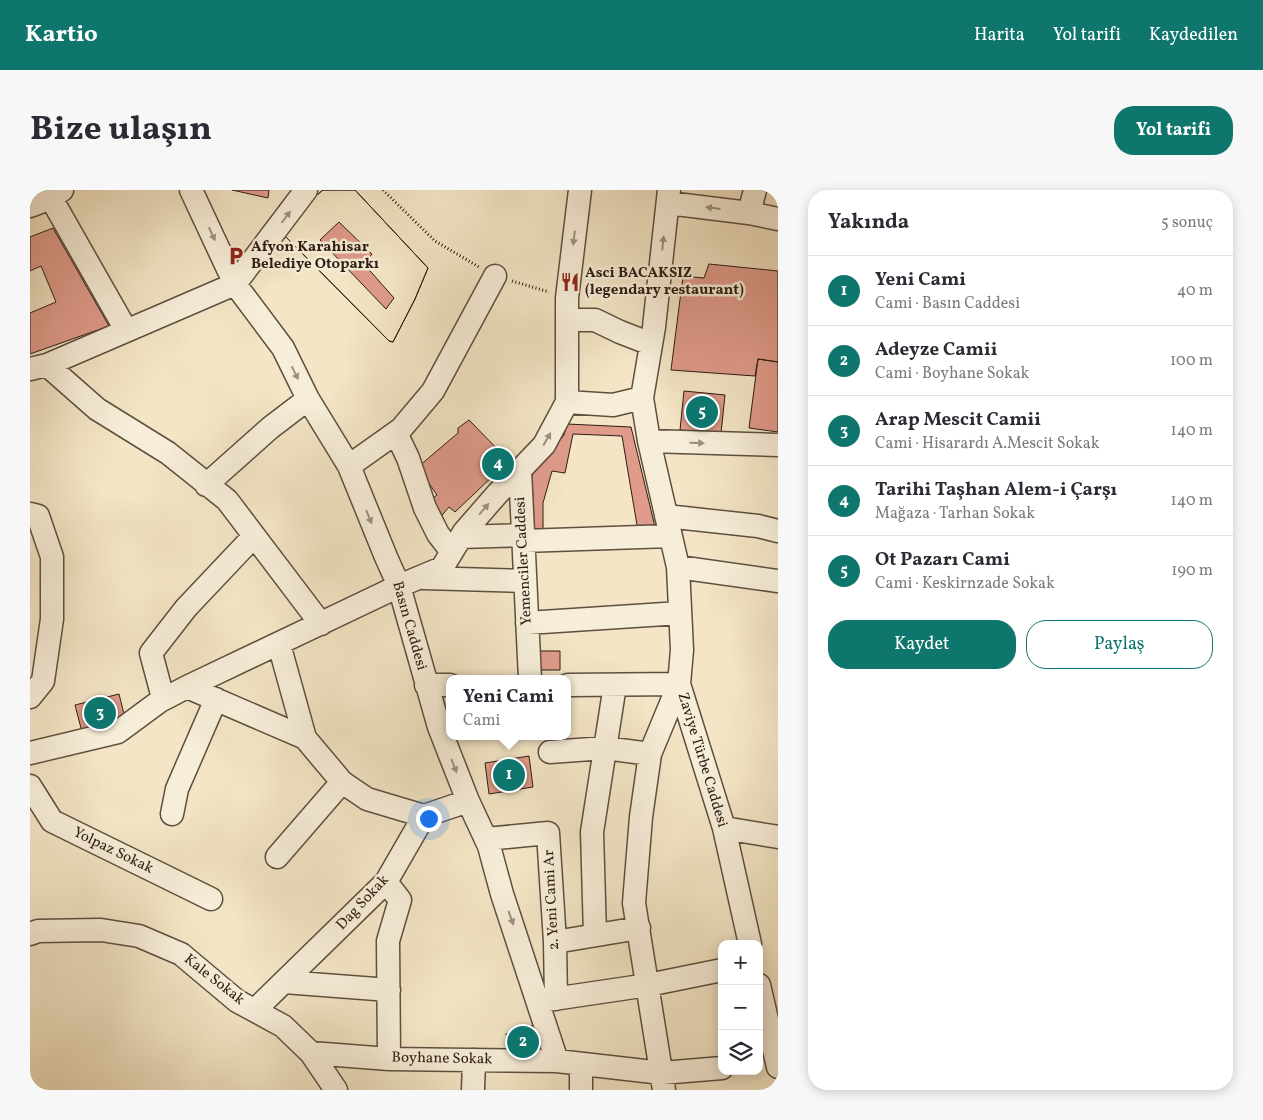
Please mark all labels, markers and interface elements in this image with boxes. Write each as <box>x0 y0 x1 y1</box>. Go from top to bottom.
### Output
text: Kartio <box>25 18 98 52</box>
text: Harita <box>974 23 1025 48</box>
text: Yol tarifi <box>1053 23 1121 48</box>
text: Kaydedilen <box>1149 23 1238 48</box>
text: Bize ulaşın <box>30 106 212 154</box>
button: Yol tarifi <box>1114 106 1233 155</box>
one-way arrow <box>704 204 720 212</box>
text: Yakında <box>828 208 909 237</box>
one-way arrow <box>280 211 291 224</box>
text: 5 sonuç <box>1161 212 1213 234</box>
one-way arrow <box>208 227 216 241</box>
one-way arrow <box>570 231 578 247</box>
one-way arrow <box>659 235 667 251</box>
place label: Afyon Karahisar Belediye Otoparkı <box>251 237 379 275</box>
parking icon: Afyon Karahisar Belediye Otoparkı <box>225 245 247 267</box>
place label: Asci BACAKSIZ (legendary restaurant) <box>585 263 744 301</box>
text: Yeni Cami <box>875 267 966 293</box>
restaurant icon: Asci BACAKSIZ (legendary restaurant) <box>559 271 581 293</box>
text: 1 <box>841 280 847 302</box>
text: 40 m <box>1177 280 1213 302</box>
text: Cami · Basın Caddesi <box>875 293 1020 315</box>
text: Adeyze Camii <box>875 337 997 363</box>
text: 2 <box>840 350 848 372</box>
text: 100 m <box>1170 350 1213 372</box>
text: Cami · Boyhane Sokak <box>875 363 1029 385</box>
one-way arrow <box>291 366 299 380</box>
pin: 5 <box>686 393 718 431</box>
text: Arap Mescit Camii <box>875 407 1041 433</box>
text: 3 <box>840 420 848 442</box>
text: 140 m <box>1171 420 1213 442</box>
one-way arrow <box>543 432 552 446</box>
text: Cami · Hisarardı A.Mescit Sokak <box>875 433 1099 455</box>
one-way arrow <box>690 439 706 447</box>
pin: 4 <box>482 445 514 483</box>
text: Tarihi Taşhan Alem-i Çarşı <box>875 477 1117 503</box>
text: 4 <box>839 490 849 512</box>
text: 140 m <box>1171 490 1213 512</box>
street label: Yemenciler Caddesi <box>510 496 538 626</box>
one-way arrow <box>478 503 489 515</box>
text: Mağaza · Tarhan Sokak <box>875 503 1035 525</box>
one-way arrow <box>366 510 374 524</box>
text: Ot Pazarı Cami <box>875 547 1010 573</box>
text: 5 <box>840 560 848 582</box>
text: 190 m <box>1171 560 1213 582</box>
text: Cami · Keskirnzade Sokak <box>875 573 1055 595</box>
street label: Basın Caddesi <box>386 579 432 673</box>
button: Kaydet <box>828 620 1016 669</box>
button: Paylaş <box>1026 620 1213 669</box>
popup <box>446 675 571 740</box>
text: Yeni Cami <box>463 684 554 710</box>
street label: Zaviye Türbe Caddesi <box>671 690 733 830</box>
pin: 3 <box>84 694 116 732</box>
text: Cami <box>463 710 500 732</box>
pin: 1 <box>493 756 525 794</box>
one-way arrow <box>451 759 459 774</box>
your location <box>416 806 442 832</box>
street label: Yolpaz Sokak <box>69 823 157 879</box>
street label: 2. Yeni Cami Ar <box>539 849 565 951</box>
street label: Dag Sokak <box>332 871 394 935</box>
one-way arrow <box>508 911 515 926</box>
map controls <box>718 940 763 1075</box>
button: + <box>718 940 763 985</box>
street label: Kale Sokak <box>179 950 249 1010</box>
button: − <box>718 985 763 1030</box>
pin: 2 <box>507 1023 539 1061</box>
button: layers <box>718 1030 763 1075</box>
street label: Boyhane Sokak <box>391 1048 493 1070</box>

